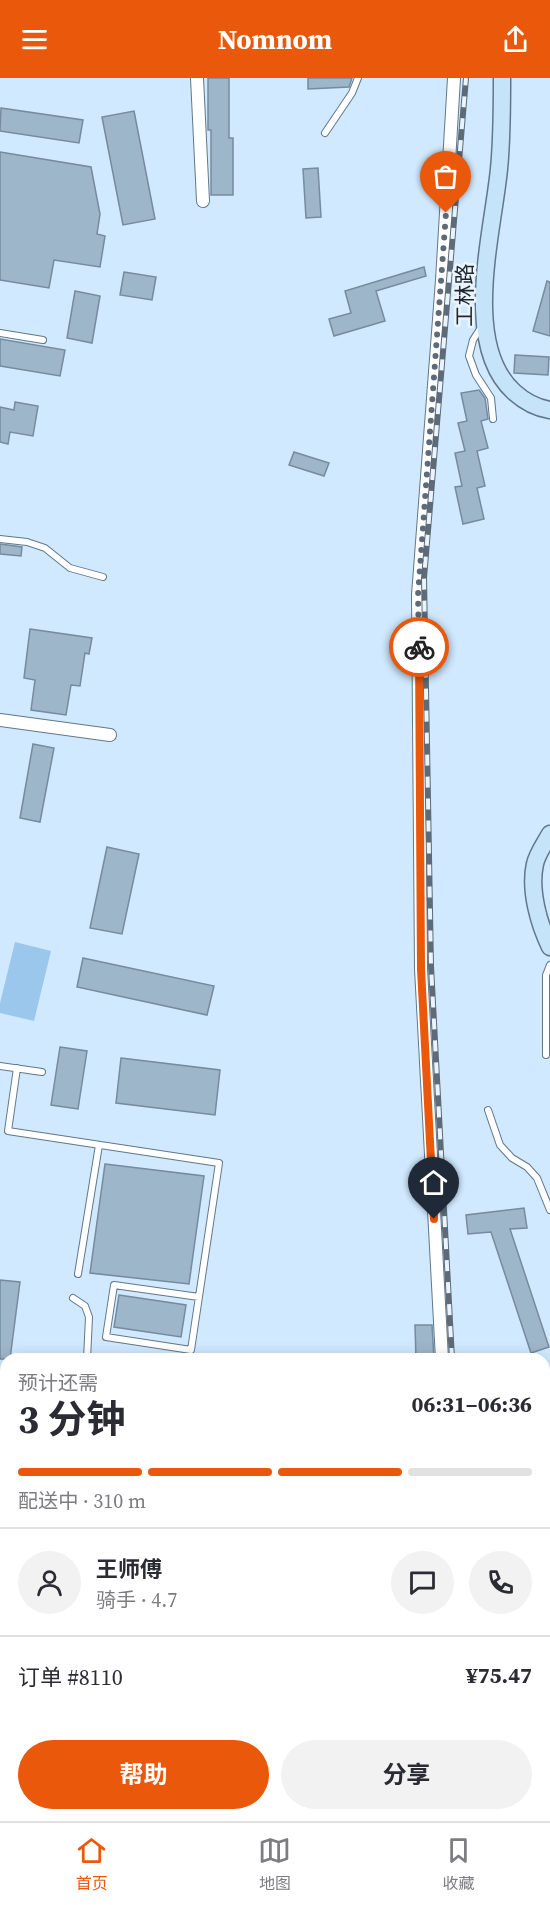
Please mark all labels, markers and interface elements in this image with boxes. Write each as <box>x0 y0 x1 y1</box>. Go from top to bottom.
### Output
text: Nomnom <box>218 21 332 58</box>
icon: menu <box>18 23 51 56</box>
icon: share <box>499 23 532 56</box>
pin <box>420 151 471 213</box>
icon: bag <box>429 160 462 193</box>
street label: 工林路 <box>450 264 479 327</box>
courier <box>389 617 449 677</box>
icon: bike <box>403 631 436 664</box>
pin <box>408 1157 459 1219</box>
icon: home <box>417 1166 450 1199</box>
text: 预计还需 <box>18 1369 98 1397</box>
text: 06:31–06:36 <box>412 1389 532 1419</box>
text: 3 分钟 <box>18 1393 125 1446</box>
text: 配送中 · 310 m <box>18 1487 146 1515</box>
button: person <box>18 1551 81 1614</box>
button: chat <box>391 1551 454 1614</box>
button: phone <box>469 1551 532 1614</box>
text: 王师傅 <box>96 1554 162 1584</box>
text: 骑手 · 4.7 <box>96 1586 177 1614</box>
text: ¥75.47 <box>466 1660 532 1690</box>
text: 订单 #8110 <box>18 1662 123 1692</box>
button: 帮助 <box>18 1740 269 1809</box>
button: 分享 <box>281 1740 532 1809</box>
tab: 首页 <box>75 1834 108 1894</box>
tab: 地图 <box>258 1834 291 1894</box>
tab: 收藏 <box>442 1834 475 1894</box>

